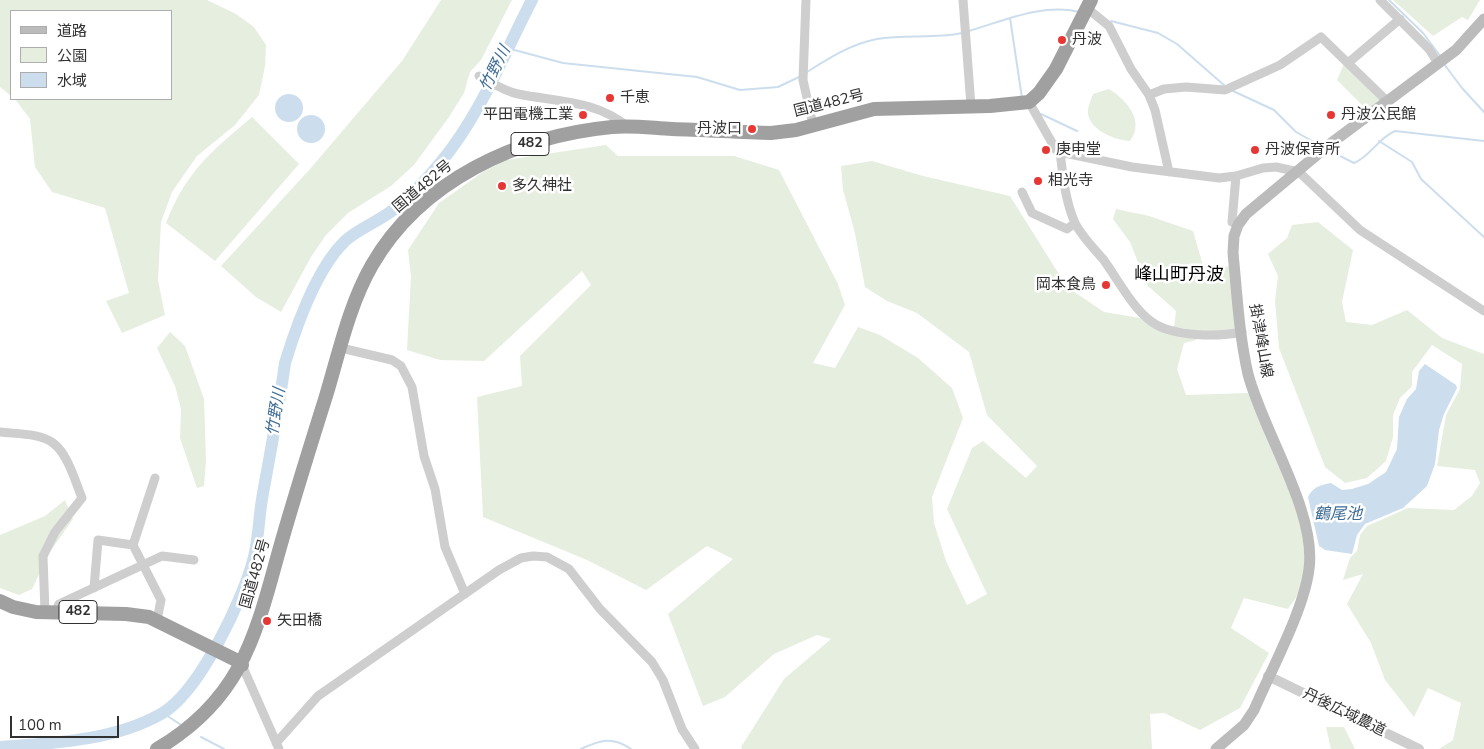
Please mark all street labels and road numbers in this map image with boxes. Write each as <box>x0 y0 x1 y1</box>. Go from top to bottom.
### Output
street label: 国道482号 <box>792 87 866 121</box>
road number: 482 <box>511 132 549 156</box>
street label: 国道482号 <box>390 157 456 217</box>
street label: 掛津峰山線 <box>1245 303 1275 379</box>
street label: 国道482号 <box>237 537 275 611</box>
road number: 482 <box>59 600 97 624</box>
street label: 丹後広域農道 <box>1300 685 1388 741</box>

